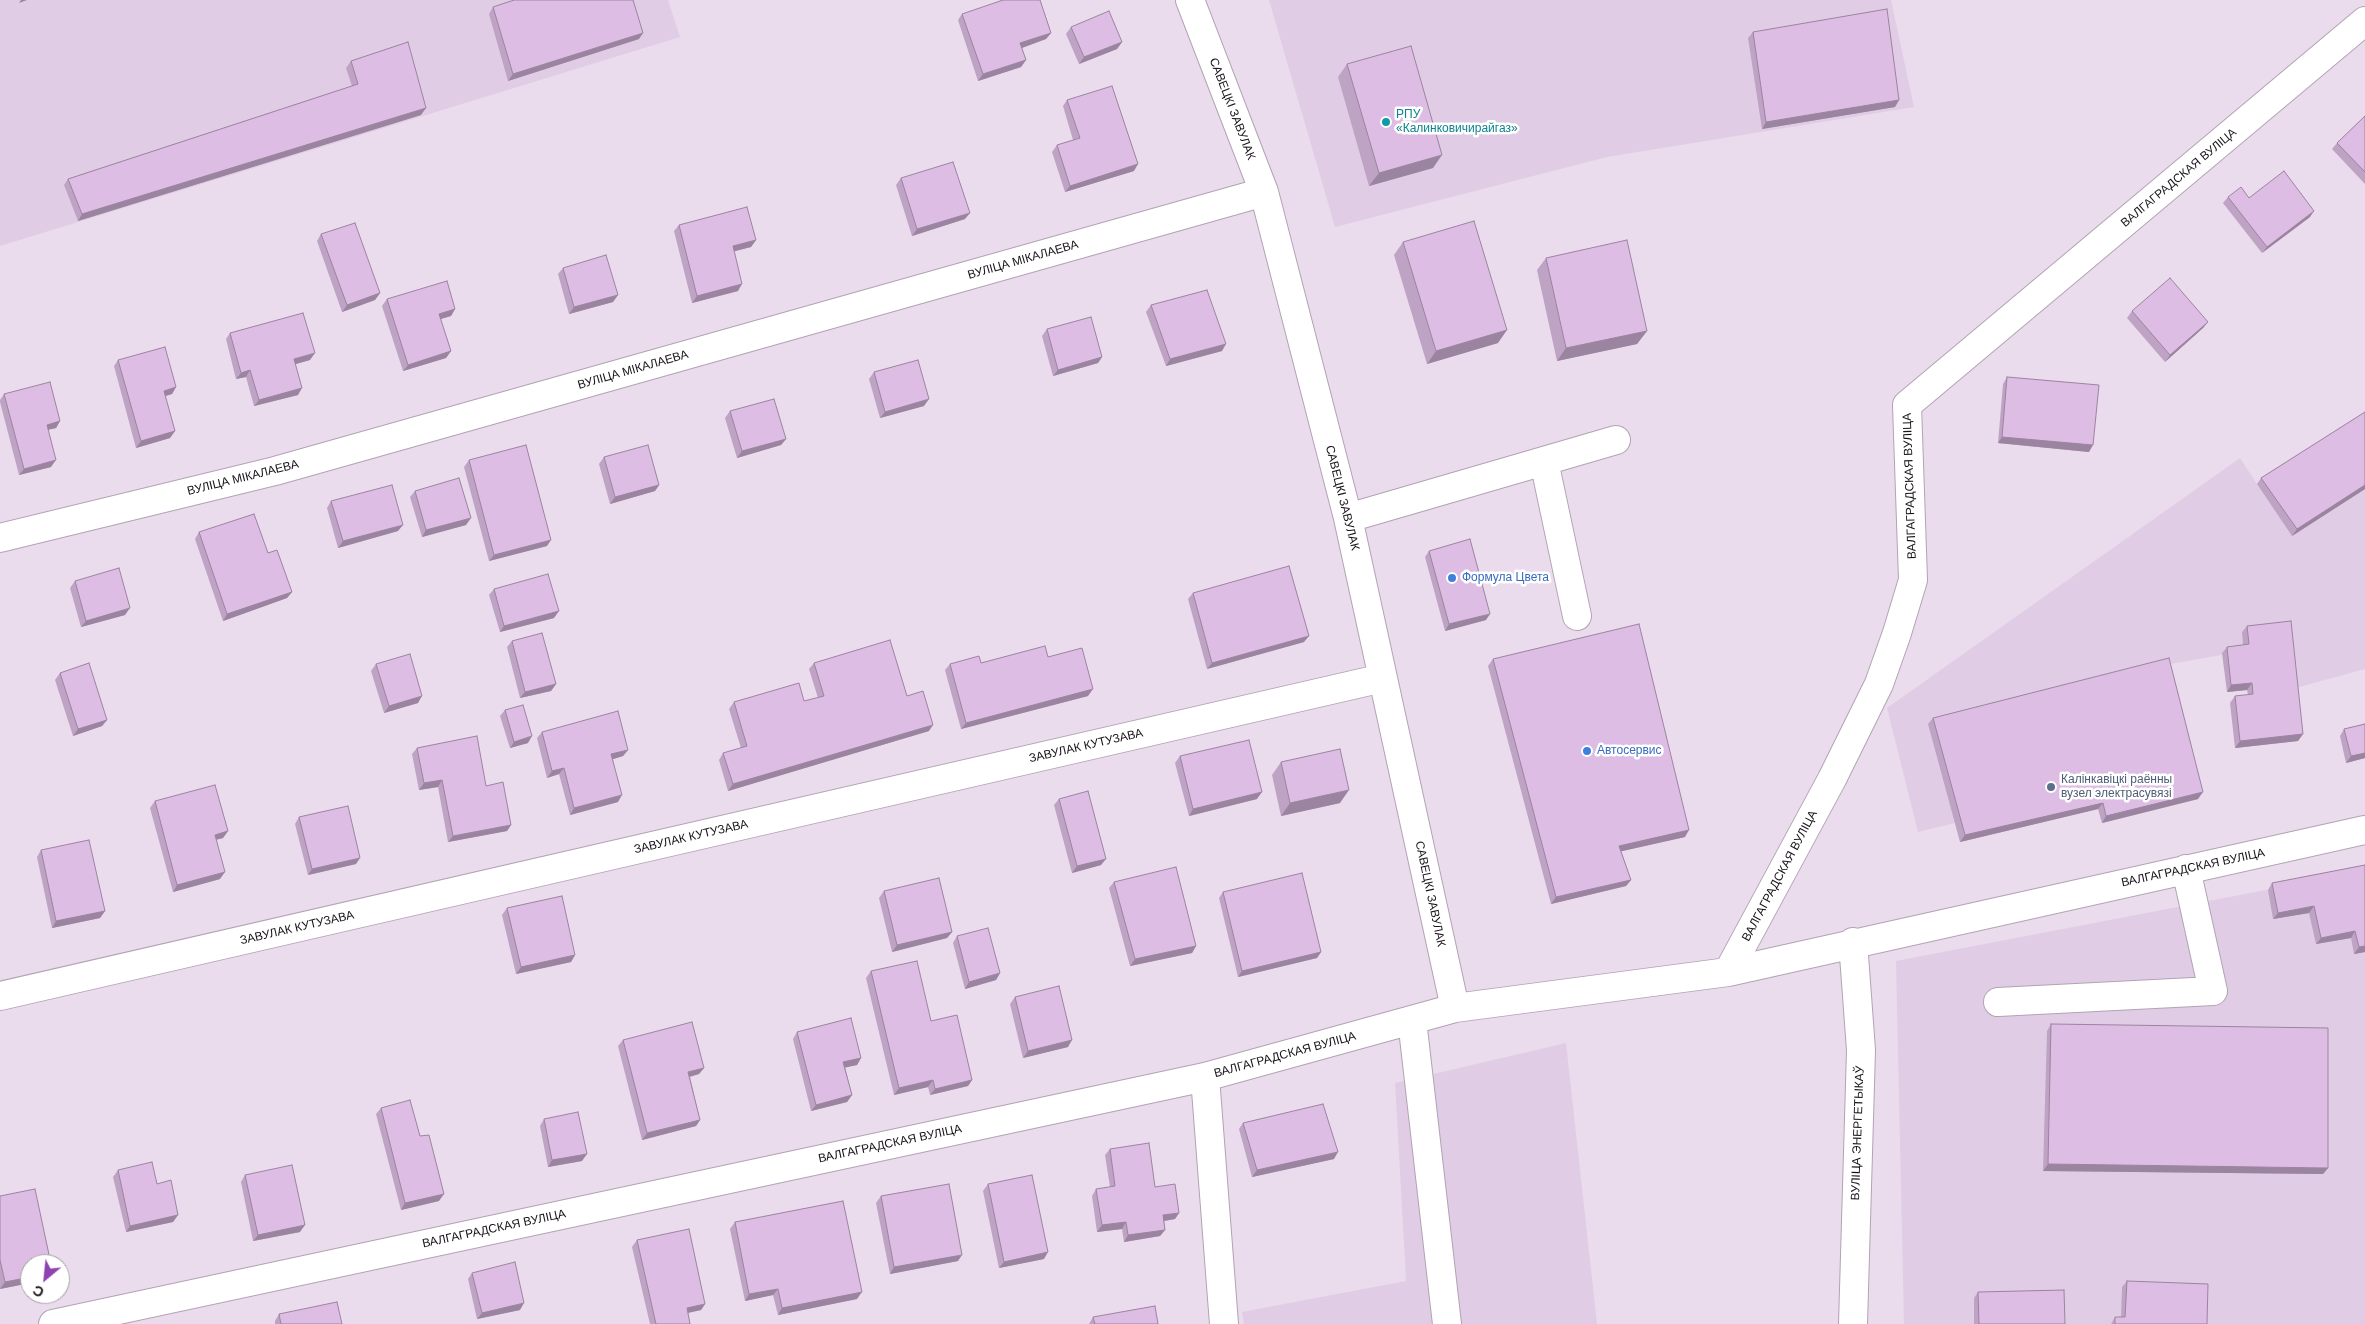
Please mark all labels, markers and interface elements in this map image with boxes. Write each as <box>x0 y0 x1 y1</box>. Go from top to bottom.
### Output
street label: САВЕЦКІ ЗАВУЛАК <box>1206 56 1258 162</box>
place label: РПУ «Калинковичирайгаз» <box>1396 108 1518 136</box>
marker: РПУ «Калинковичирайгаз» <box>1380 116 1392 128</box>
street label: ВАЛГАГРАДСКАЯ ВУЛІЦА <box>2118 125 2240 231</box>
street label: ВУЛІЦА МІКАЛАЕВА <box>966 237 1080 283</box>
street label: ВУЛІЦА МІКАЛАЕВА <box>576 347 690 393</box>
street label: ВАЛГАГРАДСКАЯ ВУЛІЦА <box>1900 413 1920 559</box>
street label: САВЕЦКІ ЗАВУЛАК <box>1322 444 1362 552</box>
street label: ВУЛІЦА МІКАЛАЕВА <box>186 457 300 499</box>
place label: Формула Цвета <box>1462 571 1549 585</box>
marker: Формула Цвета <box>1446 572 1458 584</box>
street label: ЗАВУЛАК КУТУЗАВА <box>1028 726 1144 766</box>
place label: Автосервис <box>1597 744 1662 758</box>
marker: Автосервис <box>1581 745 1593 757</box>
place label: Калінкавіцкі раённы вузел электрасувязі <box>2061 773 2172 801</box>
marker: Калінкавіцкі раённы вузел электрасувязі <box>2045 781 2057 793</box>
street label: ВАЛГАГРАДСКАЯ ВУЛІЦА <box>1739 808 1821 944</box>
street label: ЗАВУЛАК КУТУЗАВА <box>633 817 749 857</box>
street label: САВЕЦКІ ЗАВУЛАК <box>1412 840 1448 948</box>
street label: ВАЛГАГРАДСКАЯ ВУЛІЦА <box>2120 846 2266 890</box>
street label: ЗАВУЛАК КУТУЗАВА <box>239 908 355 948</box>
street label: ВАЛГАГРАДСКАЯ ВУЛІЦА <box>1213 1029 1357 1081</box>
street label: ВУЛІЦА ЭНЕРГЕТЫКАЎ <box>1848 1065 1868 1201</box>
street label: ВАЛГАГРАДСКАЯ ВУЛІЦА <box>817 1122 963 1166</box>
street label: ВАЛГАГРАДСКАЯ ВУЛІЦА <box>421 1207 567 1251</box>
north arrow <box>20 1254 70 1304</box>
text: С <box>30 1282 47 1301</box>

